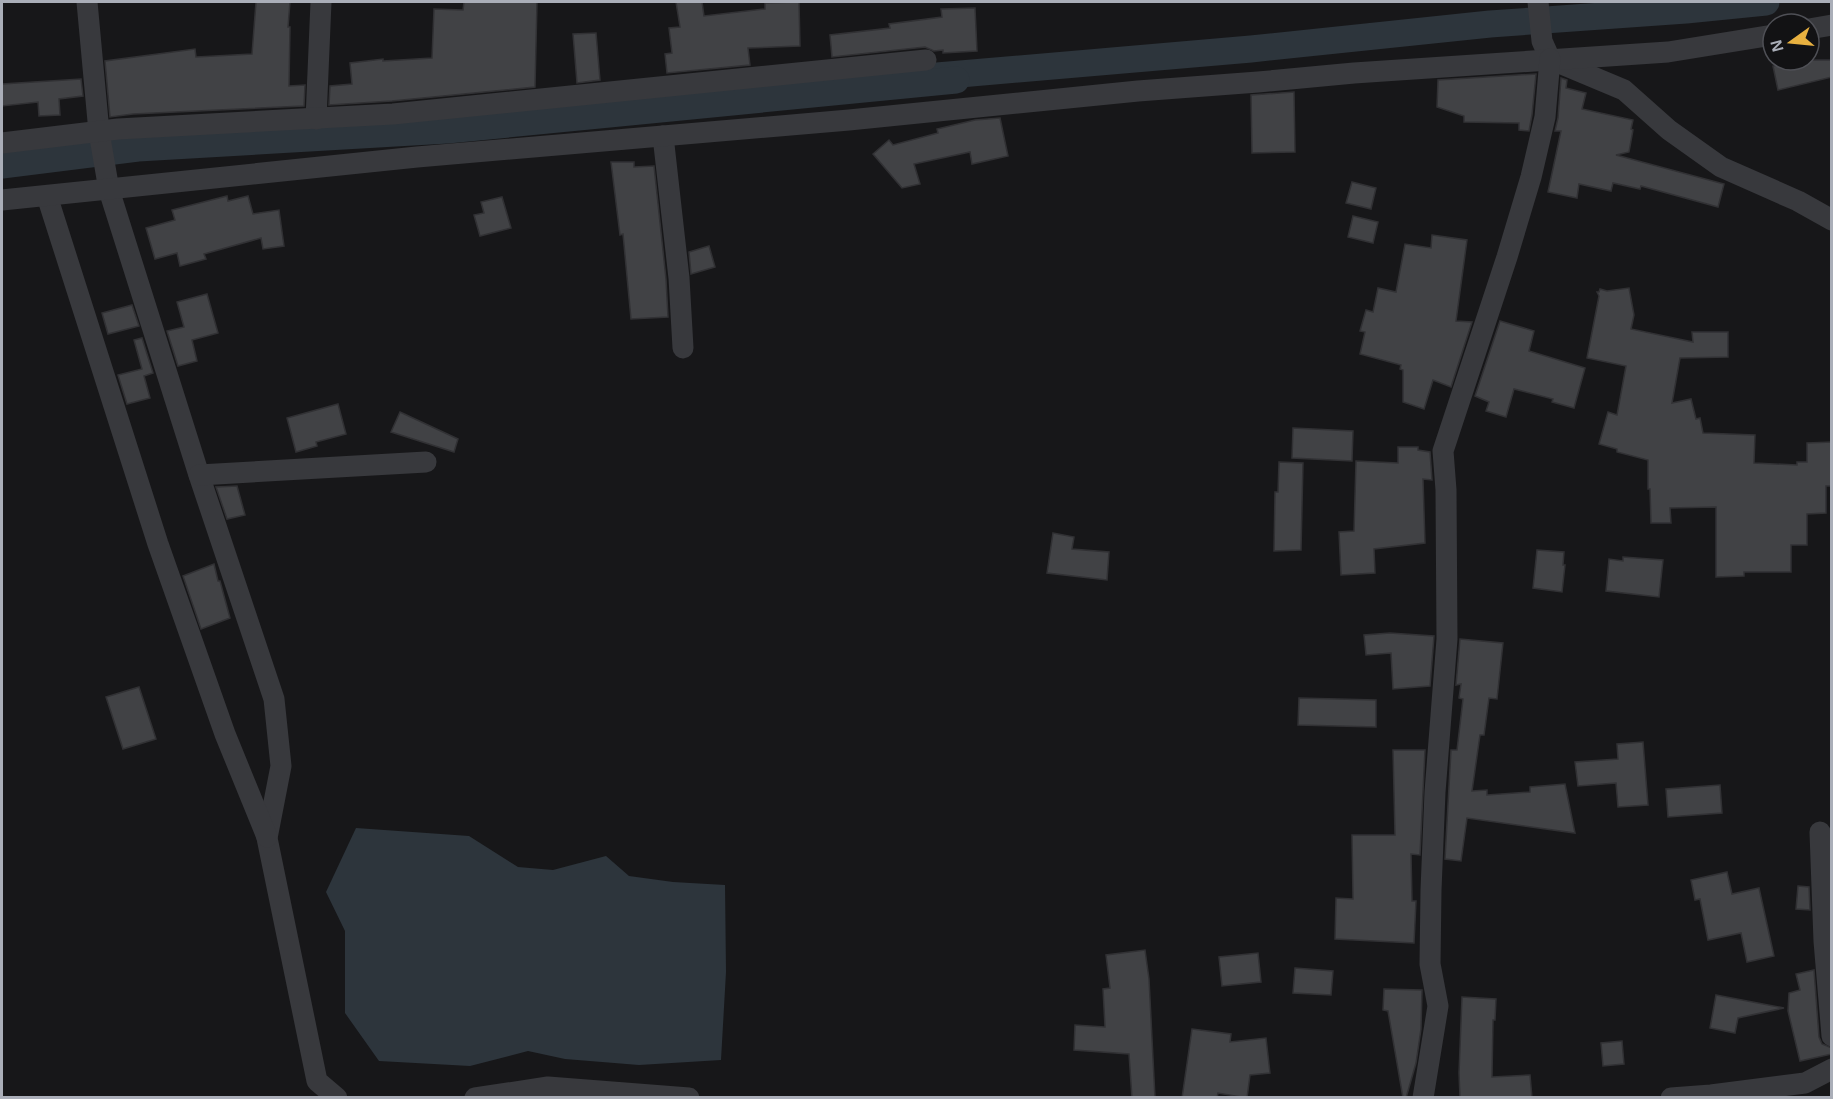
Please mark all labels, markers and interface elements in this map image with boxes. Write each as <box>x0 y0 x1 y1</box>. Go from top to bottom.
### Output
north arrow <box>1761 12 1821 72</box>
text: N <box>1767 38 1787 54</box>

